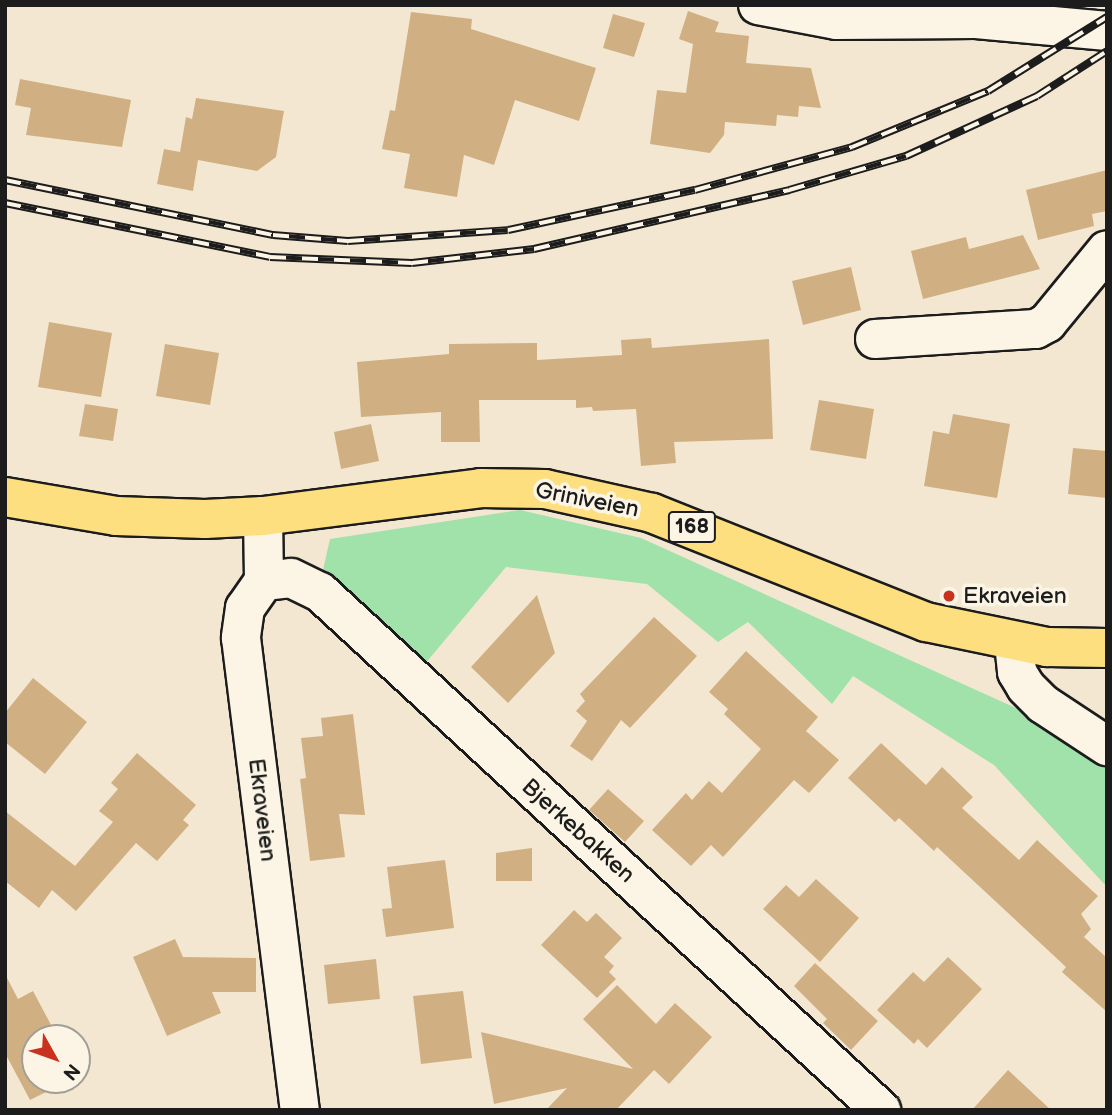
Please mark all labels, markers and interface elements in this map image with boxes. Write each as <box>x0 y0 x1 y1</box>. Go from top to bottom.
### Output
street label: Griniveien <box>533 476 641 524</box>
road number: 168 <box>668 510 716 544</box>
place label: Ekraveien <box>963 582 1067 610</box>
marker: Ekraveien <box>941 588 957 604</box>
street label: Ekraveien <box>242 757 282 863</box>
street label: Bjerkebakken <box>516 773 640 889</box>
north arrow <box>21 1024 91 1094</box>
text: N <box>58 1059 84 1084</box>

